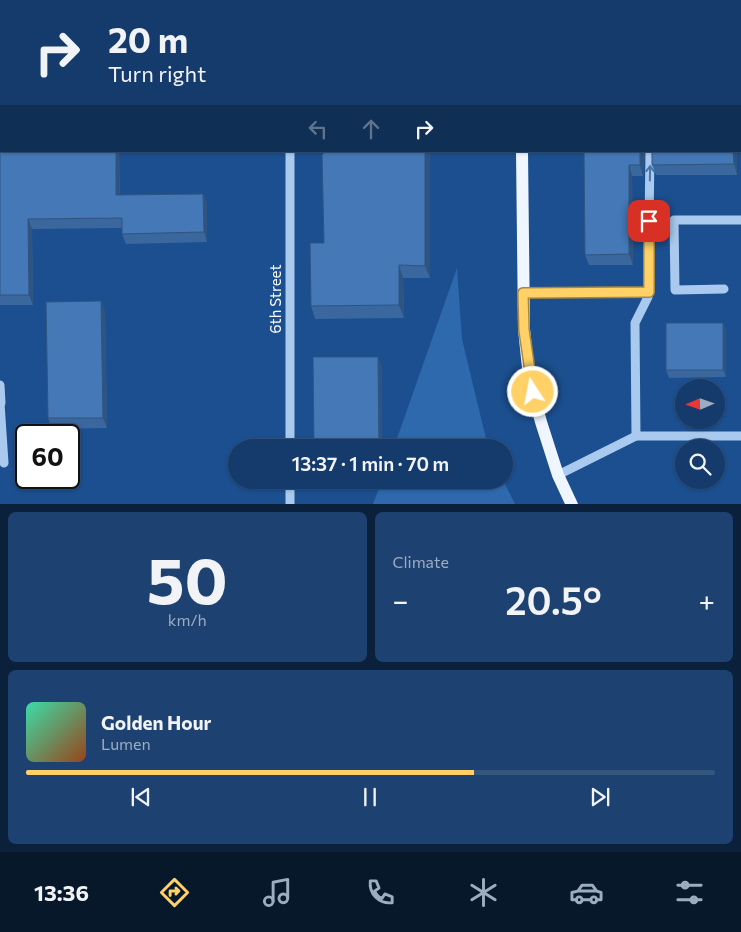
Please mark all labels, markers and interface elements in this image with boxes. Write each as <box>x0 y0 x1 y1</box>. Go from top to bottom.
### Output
text: 20 m <box>108 17 188 60</box>
icon: right <box>25 20 90 85</box>
text: Turn right <box>108 60 206 87</box>
icon: left <box>304 115 332 143</box>
icon: ahead <box>357 115 385 143</box>
icon: right <box>410 115 438 143</box>
one-way arrow <box>645 165 655 182</box>
pin <box>628 200 670 242</box>
icon: arrive <box>635 207 663 235</box>
street label: 6th Street <box>266 264 284 334</box>
position arrow <box>506 365 558 417</box>
north arrow <box>675 379 725 429</box>
map controls <box>675 379 725 489</box>
speed limit sign: 60 <box>15 424 80 489</box>
button: search <box>675 439 725 489</box>
text: 13:37 · 1 min · 70 m <box>292 452 449 475</box>
text: 50 <box>147 538 228 617</box>
text: Climate <box>393 552 449 571</box>
text: 20.5° <box>505 576 602 623</box>
text: − <box>393 583 408 617</box>
text: + <box>699 583 715 617</box>
text: km/h <box>168 610 207 629</box>
text: Golden Hour <box>101 711 211 734</box>
text: Lumen <box>101 734 151 753</box>
icon: previous <box>127 783 155 811</box>
icon: pause <box>356 783 384 811</box>
icon: next <box>586 783 614 811</box>
icon: directions <box>157 875 192 910</box>
icon: music <box>260 875 295 910</box>
icon: phone <box>363 875 398 910</box>
icon: climate <box>466 875 501 910</box>
icon: car <box>569 875 604 910</box>
icon: filters <box>672 875 707 910</box>
text: 13:36 <box>34 879 89 906</box>

